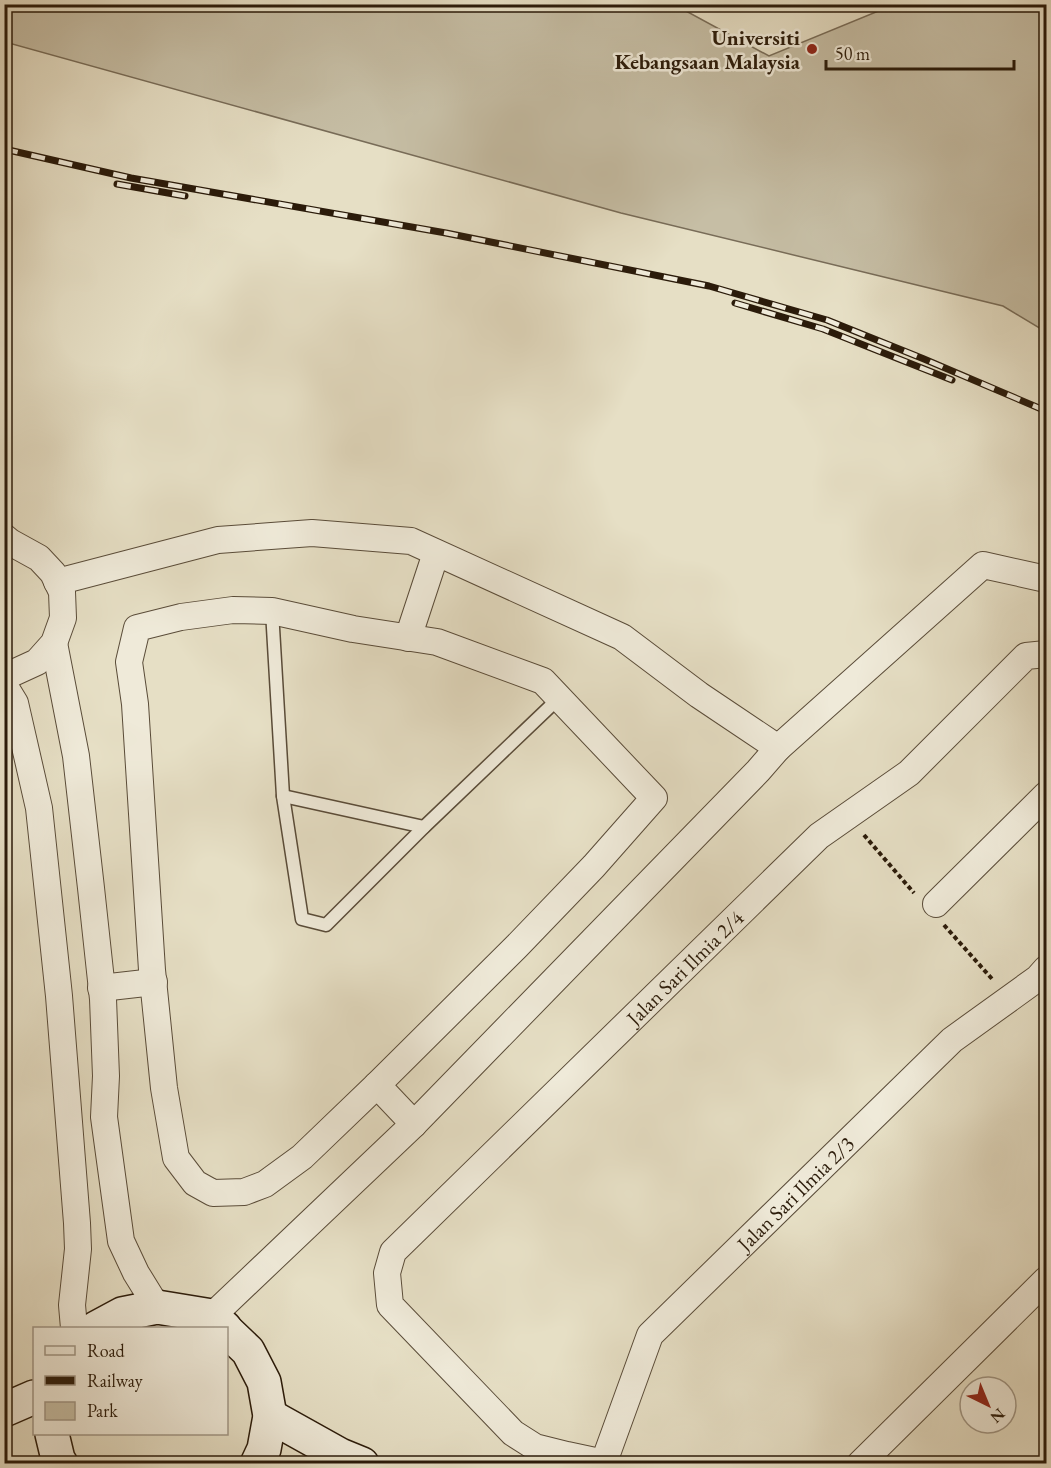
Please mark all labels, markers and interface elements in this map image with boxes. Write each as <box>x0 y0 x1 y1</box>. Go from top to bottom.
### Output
place label: Universiti Kebangsaan Malaysia <box>615 24 801 75</box>
scale bar <box>826 33 1014 71</box>
marker: Universiti Kebangsaan Malaysia <box>805 42 819 56</box>
text: 50 m <box>835 42 870 65</box>
street label: Jalan Sari Ilmia 2/4 <box>619 903 750 1032</box>
street label: Jalan Sari Ilmia 2/3 <box>729 1130 860 1258</box>
legend <box>33 1327 228 1435</box>
text: Road <box>87 1339 126 1362</box>
text: Railway <box>87 1369 143 1392</box>
north arrow <box>958 1375 1018 1435</box>
text: Park <box>87 1399 118 1422</box>
text: N <box>986 1404 1010 1428</box>

